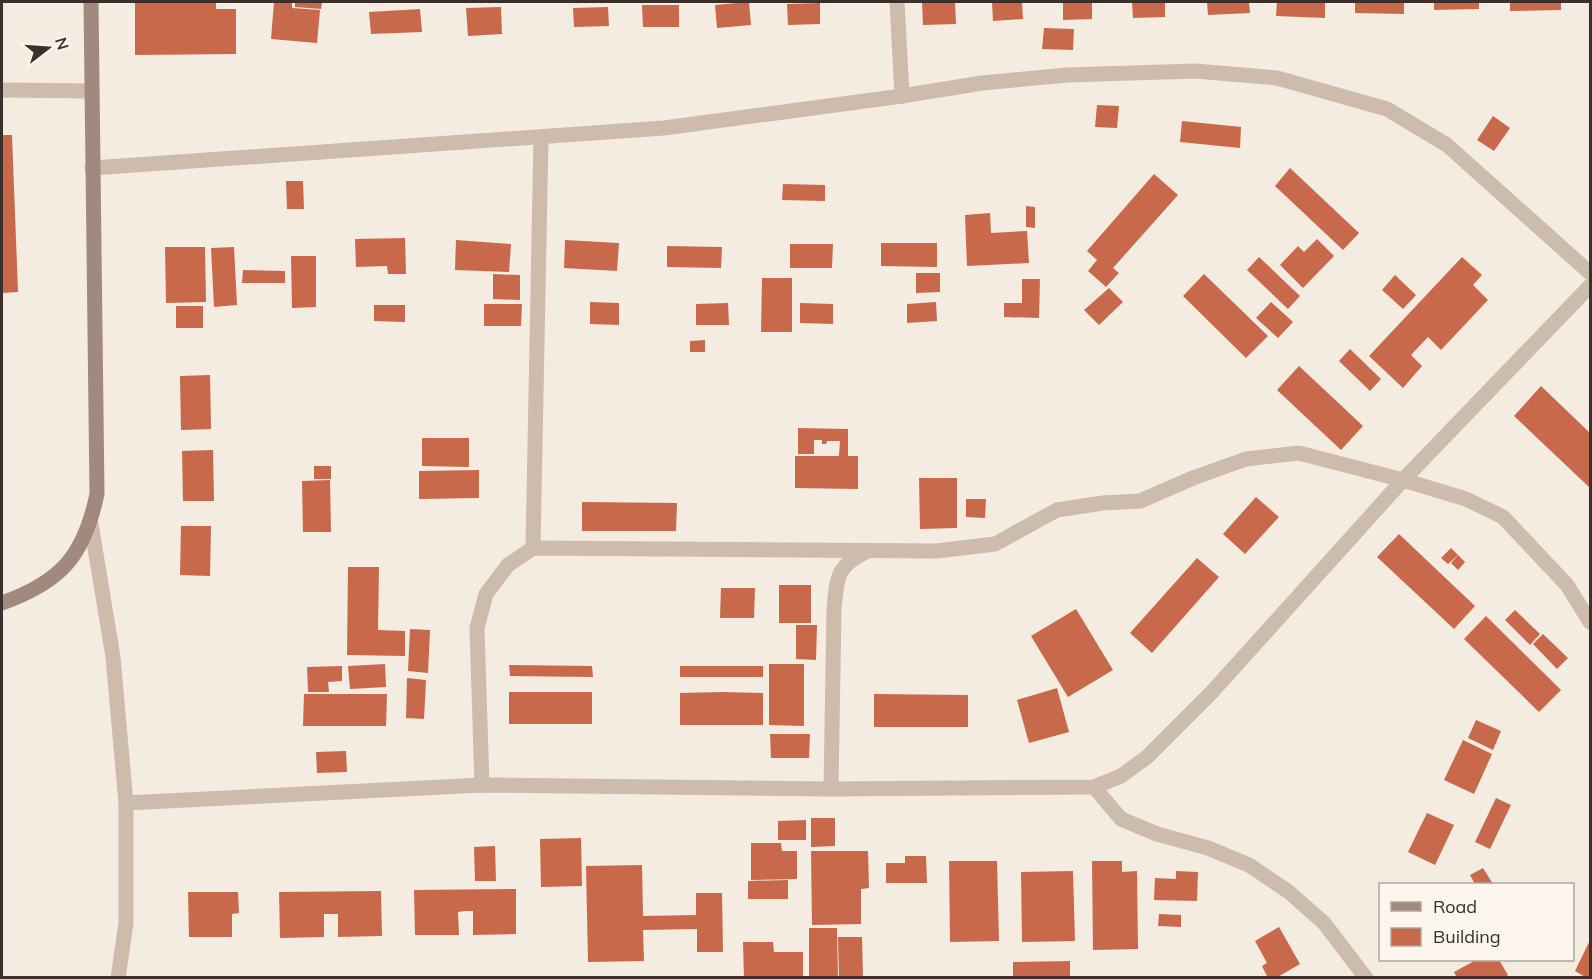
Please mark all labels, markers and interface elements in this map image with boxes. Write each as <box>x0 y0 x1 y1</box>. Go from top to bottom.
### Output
north arrow <box>18 18 78 78</box>
text: N <box>51 35 74 52</box>
legend <box>1379 883 1574 961</box>
text: Road <box>1433 895 1477 918</box>
text: Building <box>1433 925 1501 948</box>

